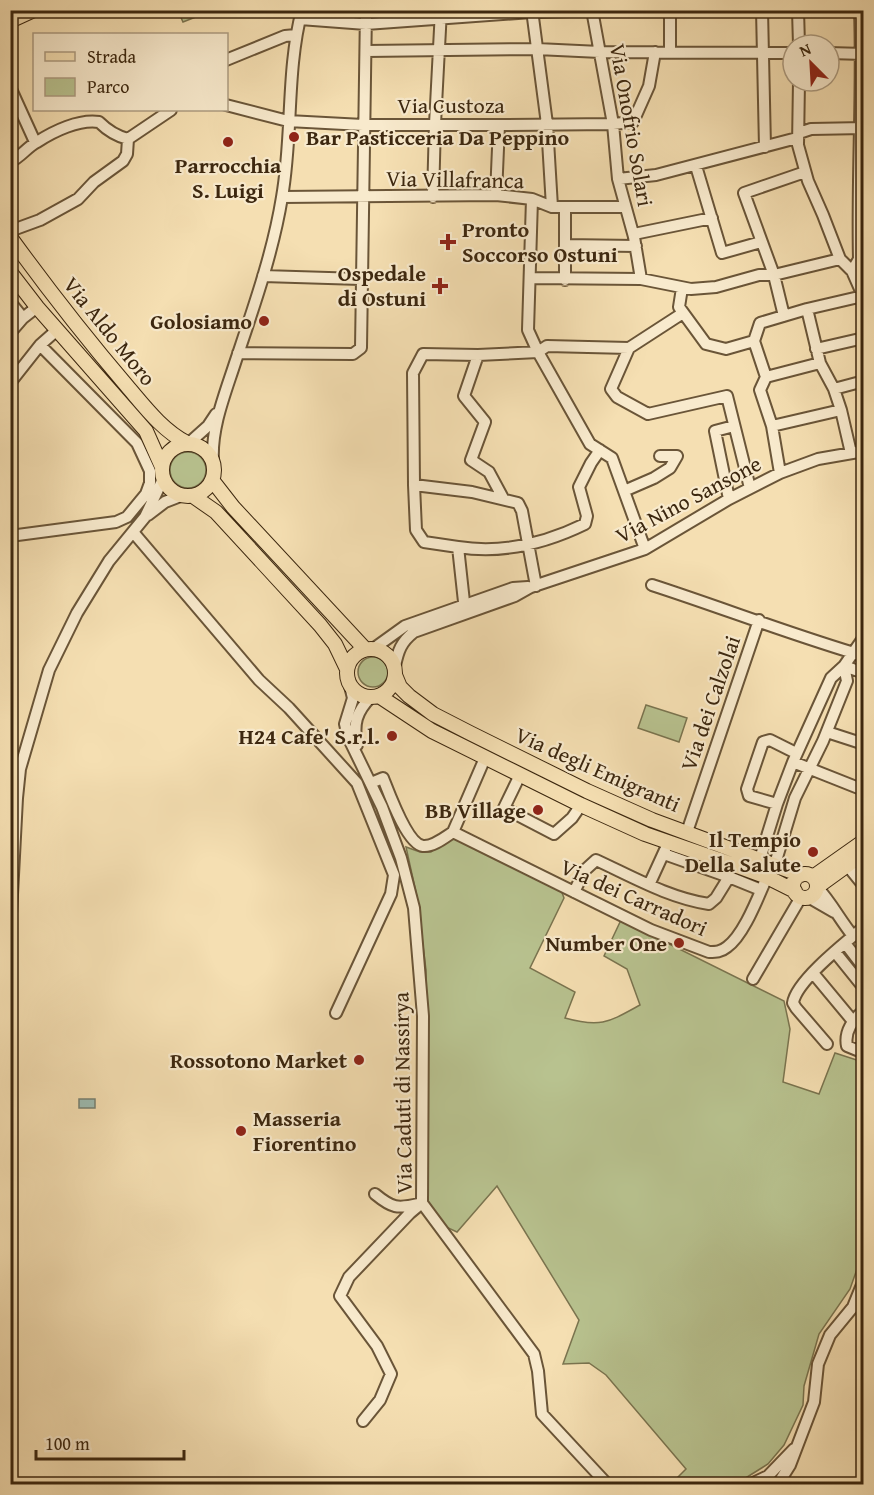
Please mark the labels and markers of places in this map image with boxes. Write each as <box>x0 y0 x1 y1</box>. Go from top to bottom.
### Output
place label: Bar Pasticceria Da Peppino <box>306 121 570 153</box>
marker: Bar Pasticceria Da Peppino <box>287 130 301 144</box>
marker: Parrocchia S. Luigi <box>221 135 235 149</box>
place label: Parrocchia S. Luigi <box>175 149 282 206</box>
place label: Pronto Soccorso Ostuni <box>462 213 618 270</box>
marker: Pronto Soccorso Ostuni <box>439 233 457 251</box>
place label: Ospedale di Ostuni <box>338 257 426 314</box>
marker: Ospedale di Ostuni <box>431 277 449 295</box>
place label: Golosiamo <box>150 305 252 337</box>
marker: Golosiamo <box>257 314 271 328</box>
place label: H24 Cafe' S.r.l. <box>238 720 380 752</box>
marker: H24 Cafe' S.r.l. <box>385 729 399 743</box>
place label: BB Village <box>425 794 526 826</box>
marker: BB Village <box>531 803 545 817</box>
place label: Il Tempio Della Salute <box>685 823 801 880</box>
marker: Il Tempio Della Salute <box>806 845 820 859</box>
place label: Number One <box>545 927 667 959</box>
marker: Number One <box>672 936 686 950</box>
place label: Rossotono Market <box>170 1044 348 1076</box>
marker: Rossotono Market <box>352 1053 366 1067</box>
place label: Masseria Fiorentino <box>253 1102 357 1159</box>
marker: Masseria Fiorentino <box>234 1124 248 1138</box>

